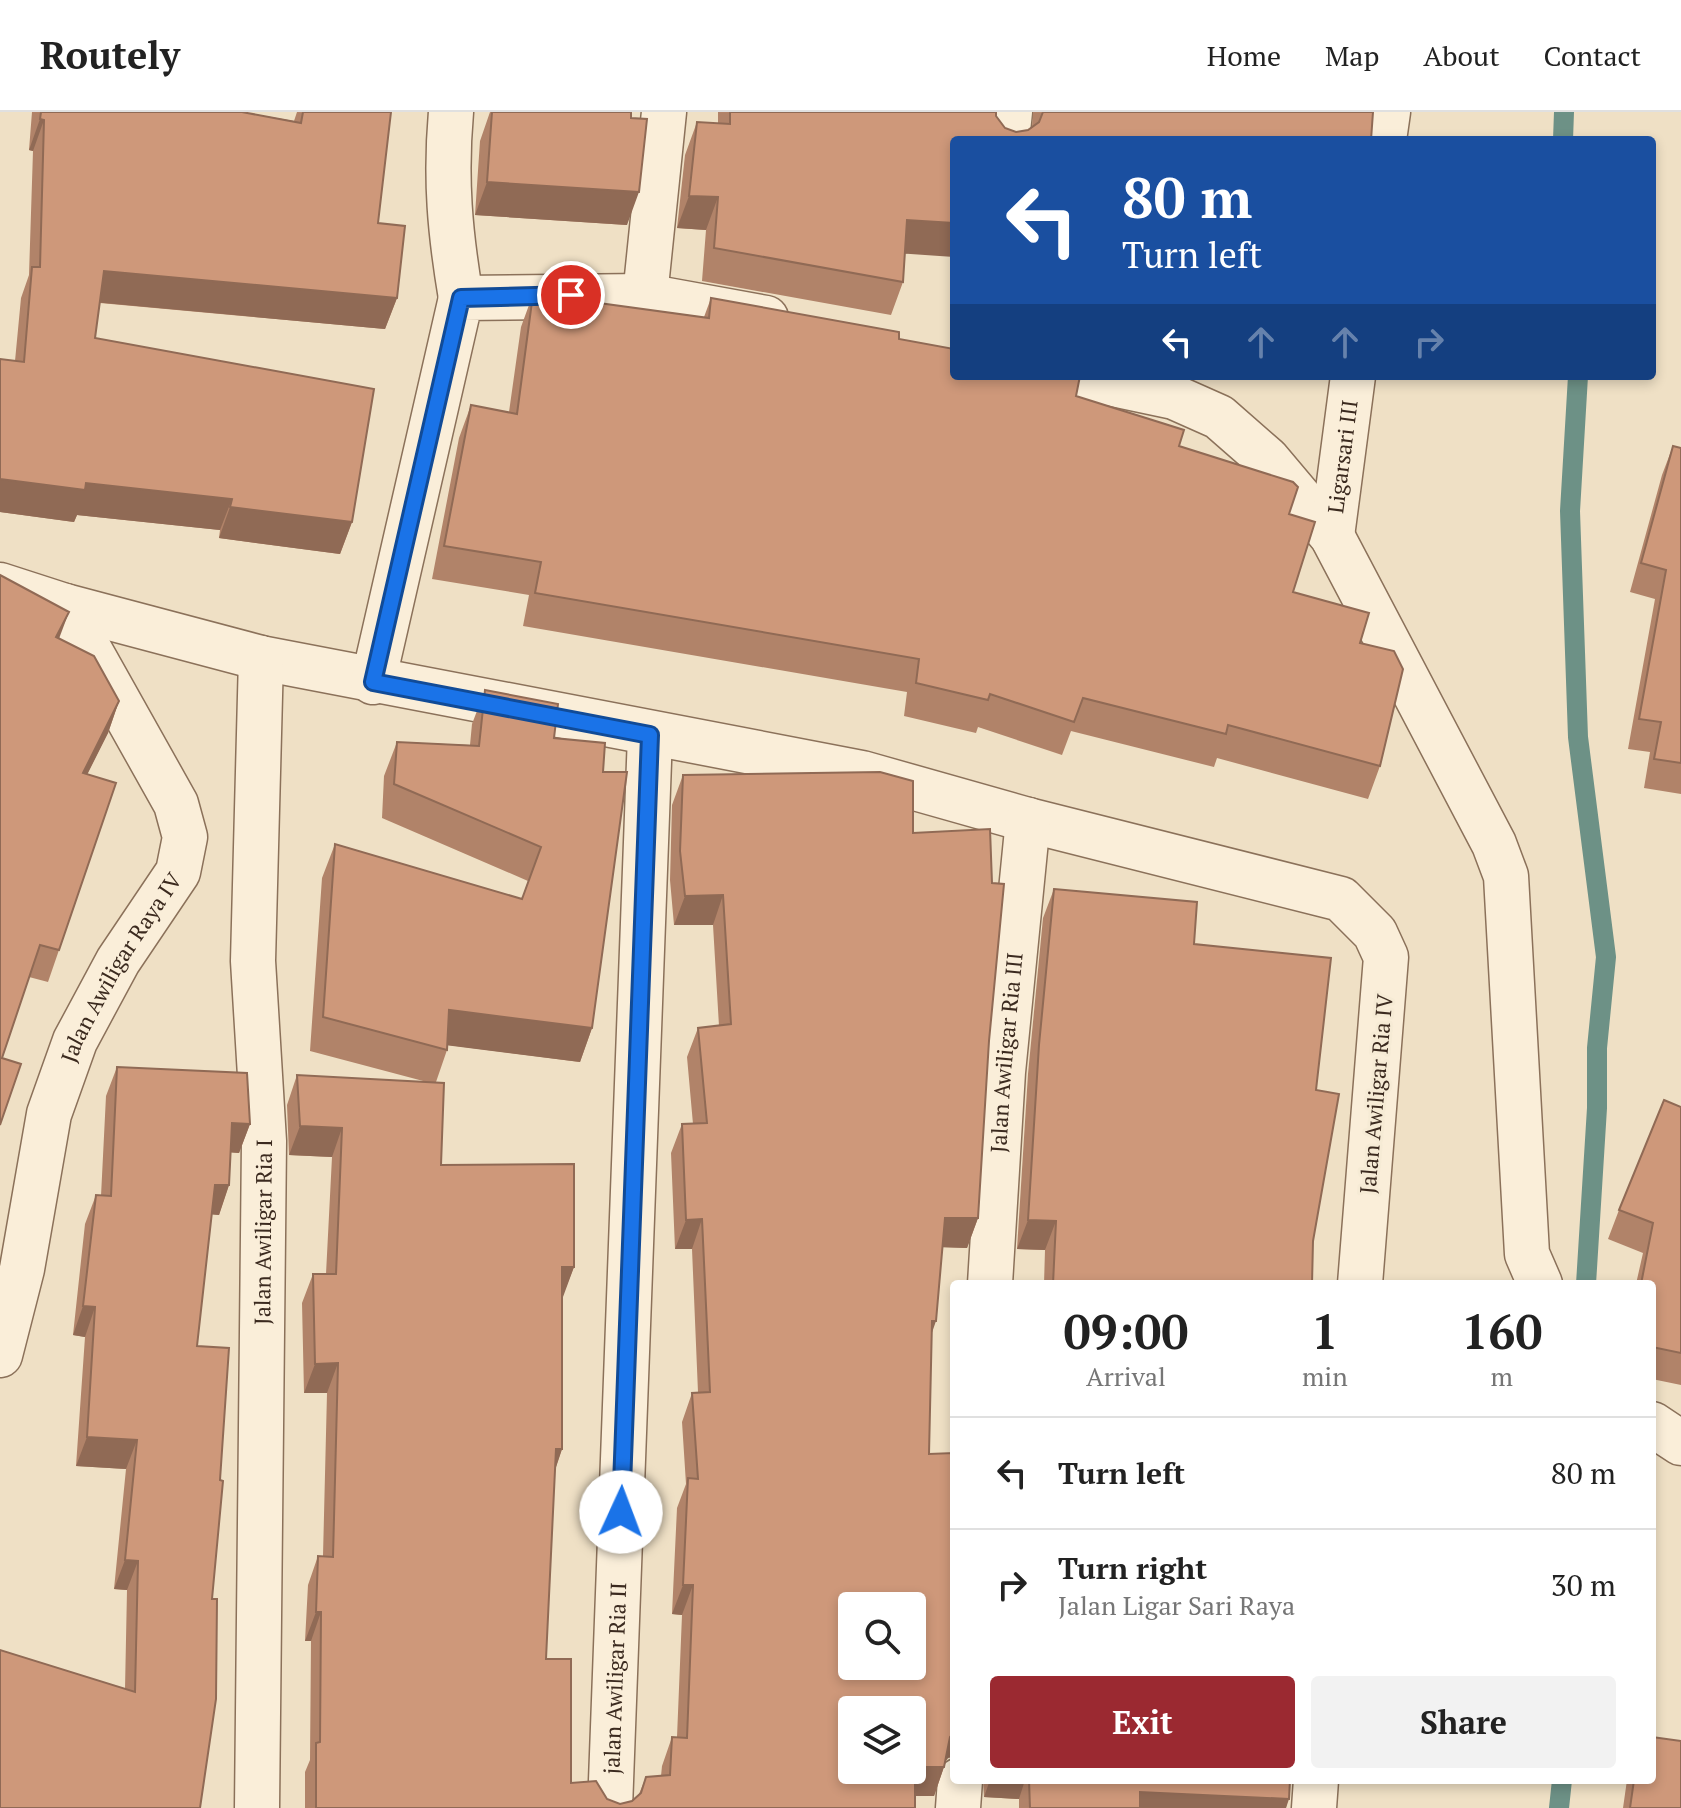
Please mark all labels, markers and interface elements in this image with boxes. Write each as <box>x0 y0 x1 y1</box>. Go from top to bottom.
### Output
text: Routely <box>40 30 180 80</box>
text: Home <box>1207 37 1281 74</box>
text: Map <box>1325 37 1379 74</box>
text: About <box>1423 37 1500 74</box>
text: Contact <box>1544 37 1641 74</box>
text: 80 m <box>1122 160 1252 234</box>
icon: left <box>990 168 1094 272</box>
text: Turn left <box>1122 231 1262 278</box>
pin <box>537 261 605 329</box>
icon: arrive <box>549 273 593 317</box>
icon: left <box>1155 320 1199 364</box>
icon: ahead <box>1239 320 1283 364</box>
icon: ahead <box>1323 320 1367 364</box>
icon: right <box>1407 320 1451 364</box>
street label: Ligarsari III <box>1320 398 1364 515</box>
street label: Jalan Awiligar Raya IV <box>54 866 188 1066</box>
street label: Jalan Awiligar Ria III <box>983 951 1029 1154</box>
street label: Jalan Awiligar Ria IV <box>1352 992 1399 1195</box>
street label: Jalan Awiligar Ria I <box>247 1139 278 1325</box>
text: 09:00 <box>1063 1299 1188 1363</box>
text: 1 <box>1311 1299 1338 1363</box>
text: 160 <box>1461 1299 1543 1363</box>
text: Arrival <box>1086 1359 1166 1393</box>
text: min <box>1302 1359 1348 1393</box>
text: m <box>1491 1359 1513 1393</box>
icon: left <box>990 1451 1034 1495</box>
text: Turn left <box>1058 1453 1185 1493</box>
text: 80 m <box>1551 1453 1616 1493</box>
position arrow <box>579 1470 663 1554</box>
text: Turn right <box>1058 1548 1207 1588</box>
icon: right <box>990 1563 1034 1607</box>
text: 30 m <box>1551 1565 1616 1605</box>
street label: jalan Awiligar Ria II <box>596 1582 632 1775</box>
text: Jalan Ligar Sari Raya <box>1058 1588 1295 1622</box>
map controls <box>838 1592 926 1784</box>
button: search <box>838 1592 926 1680</box>
button: Exit <box>990 1676 1295 1768</box>
button: Share <box>1311 1676 1616 1768</box>
button: layers <box>838 1696 926 1784</box>

